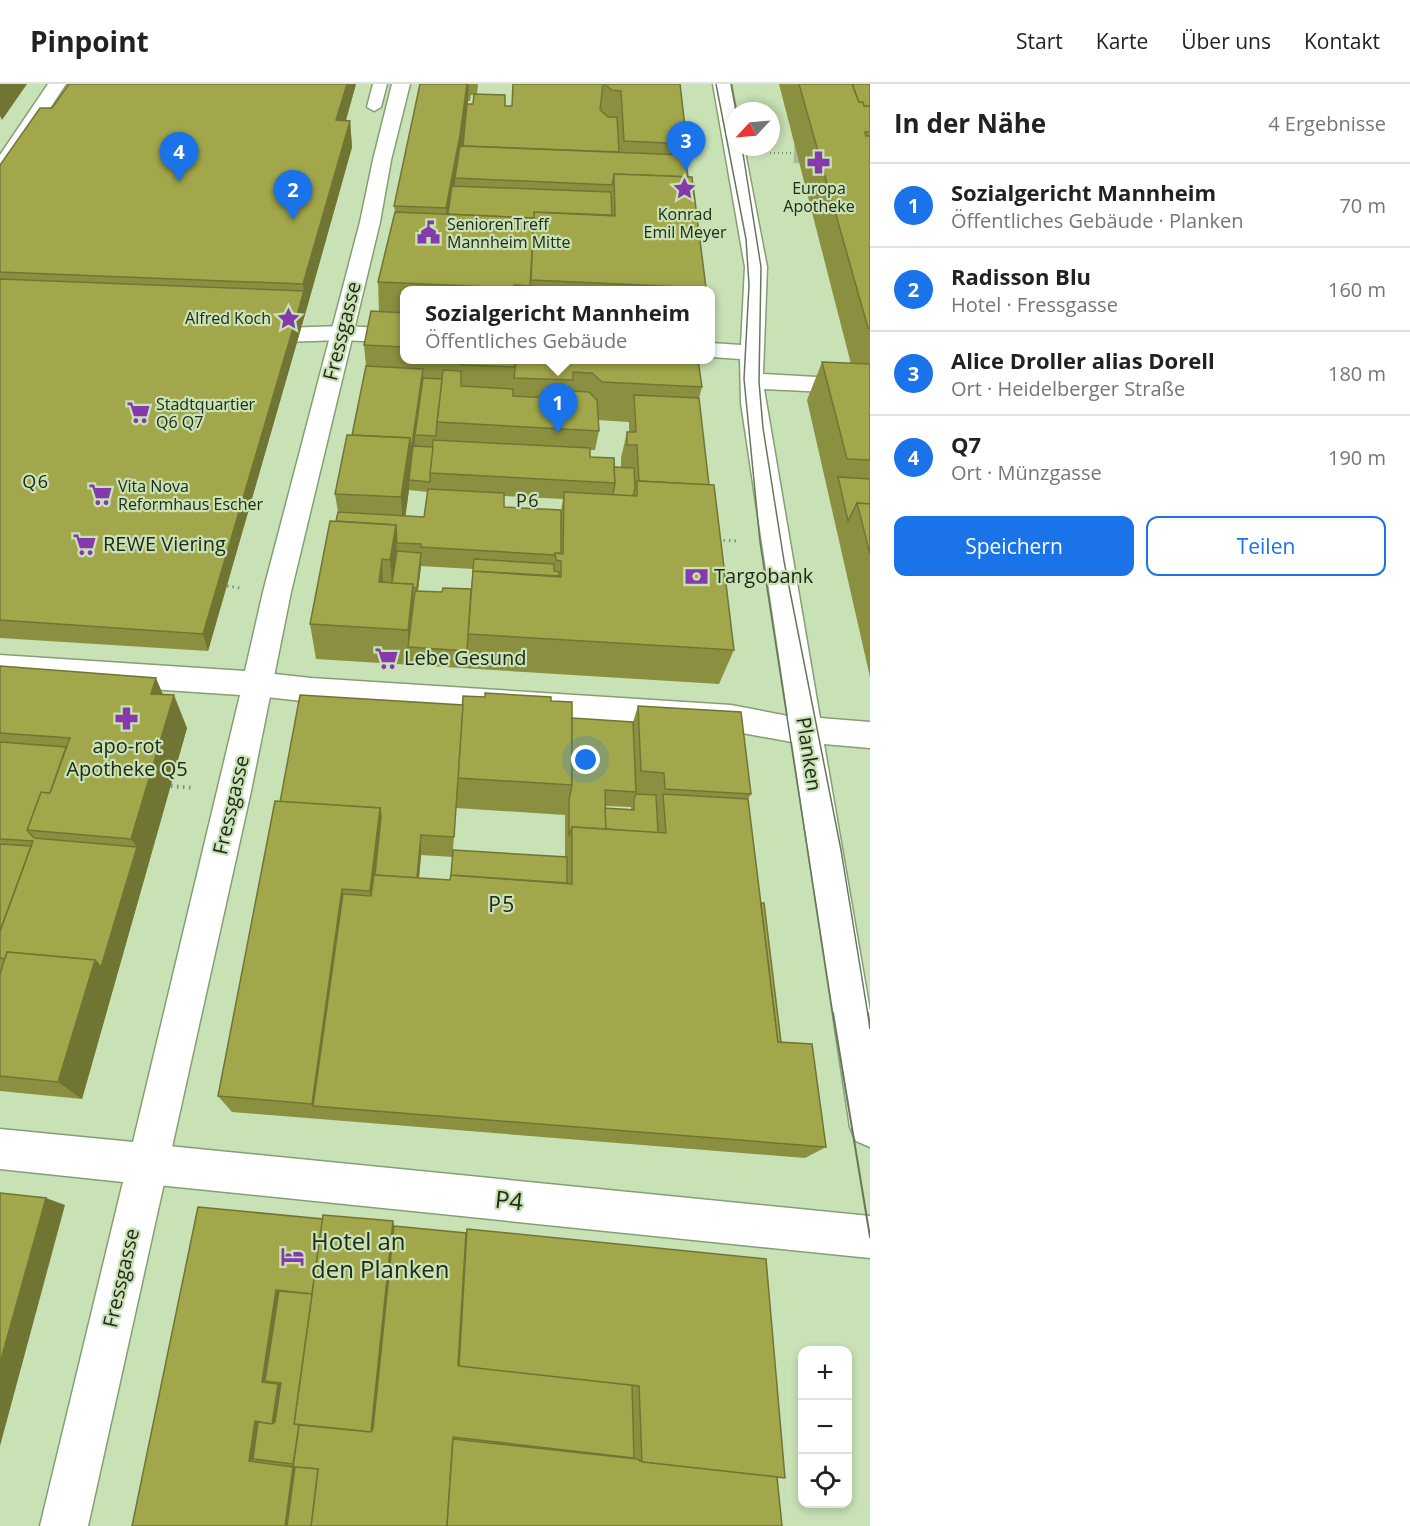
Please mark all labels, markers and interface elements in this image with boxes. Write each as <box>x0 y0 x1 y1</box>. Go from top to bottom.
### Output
text: Pinpoint <box>30 22 149 60</box>
text: Start <box>1016 27 1063 55</box>
text: Karte <box>1096 27 1148 55</box>
text: Über uns <box>1181 27 1271 55</box>
text: Kontakt <box>1304 27 1380 55</box>
north arrow <box>726 102 780 156</box>
text: In der Nähe <box>894 105 1046 141</box>
text: 4 Ergebnisse <box>1268 110 1386 137</box>
pin: 3 <box>666 122 706 171</box>
pin: 4 <box>160 132 198 182</box>
pharmacy icon: Europa Apotheke <box>806 150 832 176</box>
pin: 2 <box>274 170 312 220</box>
place icon: Konrad Emil Meyer <box>672 176 698 202</box>
place label: Europa Apotheke <box>783 177 855 217</box>
text: Sozialgericht Mannheim <box>951 177 1216 207</box>
text: 1 <box>908 192 919 219</box>
text: 70 m <box>1339 192 1386 219</box>
place label: Konrad Emil Meyer <box>644 203 727 243</box>
text: Öffentliches Gebäude · Planken <box>951 207 1244 234</box>
place label: SeniorenTreff Mannheim Mitte <box>447 213 571 253</box>
public building icon: SeniorenTreff Mannheim Mitte <box>416 220 442 246</box>
text: Radisson Blu <box>951 261 1091 291</box>
text: 2 <box>908 276 919 303</box>
text: 160 m <box>1328 276 1386 303</box>
street label: Fressgasse <box>316 279 367 383</box>
popup <box>400 286 715 364</box>
text: Hotel · Fressgasse <box>951 291 1118 318</box>
text: Sozialgericht Mannheim <box>425 297 690 327</box>
place icon: Alfred Koch <box>276 305 302 331</box>
place label: Alfred Koch <box>185 307 271 329</box>
text: Öffentliches Gebäude <box>425 327 627 354</box>
text: Alice Droller alias Dorell <box>951 345 1215 375</box>
text: 3 <box>908 360 919 387</box>
text: 180 m <box>1328 360 1386 387</box>
text: Ort · Heidelberger Straße <box>951 375 1185 402</box>
pin: 1 <box>538 384 578 433</box>
place label: Stadtquartier Q6 Q7 <box>156 393 256 433</box>
supermarket icon: Stadtquartier Q6 Q7 <box>125 400 151 426</box>
text: Q7 <box>951 429 981 459</box>
text: 4 <box>908 444 919 471</box>
text: 190 m <box>1328 444 1386 471</box>
text: Ort · Münzgasse <box>951 459 1102 486</box>
district label: Q6 <box>22 469 50 493</box>
place label: Vita Nova Reformhaus Escher <box>118 475 263 515</box>
supermarket icon: Vita Nova Reformhaus Escher <box>87 482 113 508</box>
district label: P6 <box>516 488 540 512</box>
button: Speichern <box>894 516 1134 576</box>
button: Teilen <box>1146 516 1386 576</box>
place label: REWE Viering <box>103 530 226 557</box>
supermarket icon: REWE Viering <box>72 531 98 557</box>
place label: Targobank <box>714 562 814 589</box>
bank icon: Targobank <box>683 563 709 589</box>
place label: Lebe Gesund <box>404 644 526 671</box>
supermarket icon: Lebe Gesund <box>373 645 399 671</box>
pharmacy icon: apo-rot Apotheke Q5 <box>114 706 140 732</box>
street label: Planken <box>790 715 829 793</box>
place label: apo-rot Apotheke Q5 <box>66 732 188 782</box>
your location <box>571 745 600 774</box>
street label: Fressgasse <box>206 753 255 857</box>
district label: P5 <box>488 890 516 918</box>
street label: P4 <box>493 1182 525 1217</box>
place label: Hotel an den Planken <box>311 1224 449 1285</box>
street label: Fressgasse <box>96 1226 145 1330</box>
hotel icon: Hotel an den Planken <box>280 1243 306 1269</box>
map controls <box>798 1346 852 1508</box>
button: + <box>798 1346 852 1400</box>
button: − <box>798 1400 852 1454</box>
button: locate <box>798 1454 852 1508</box>

